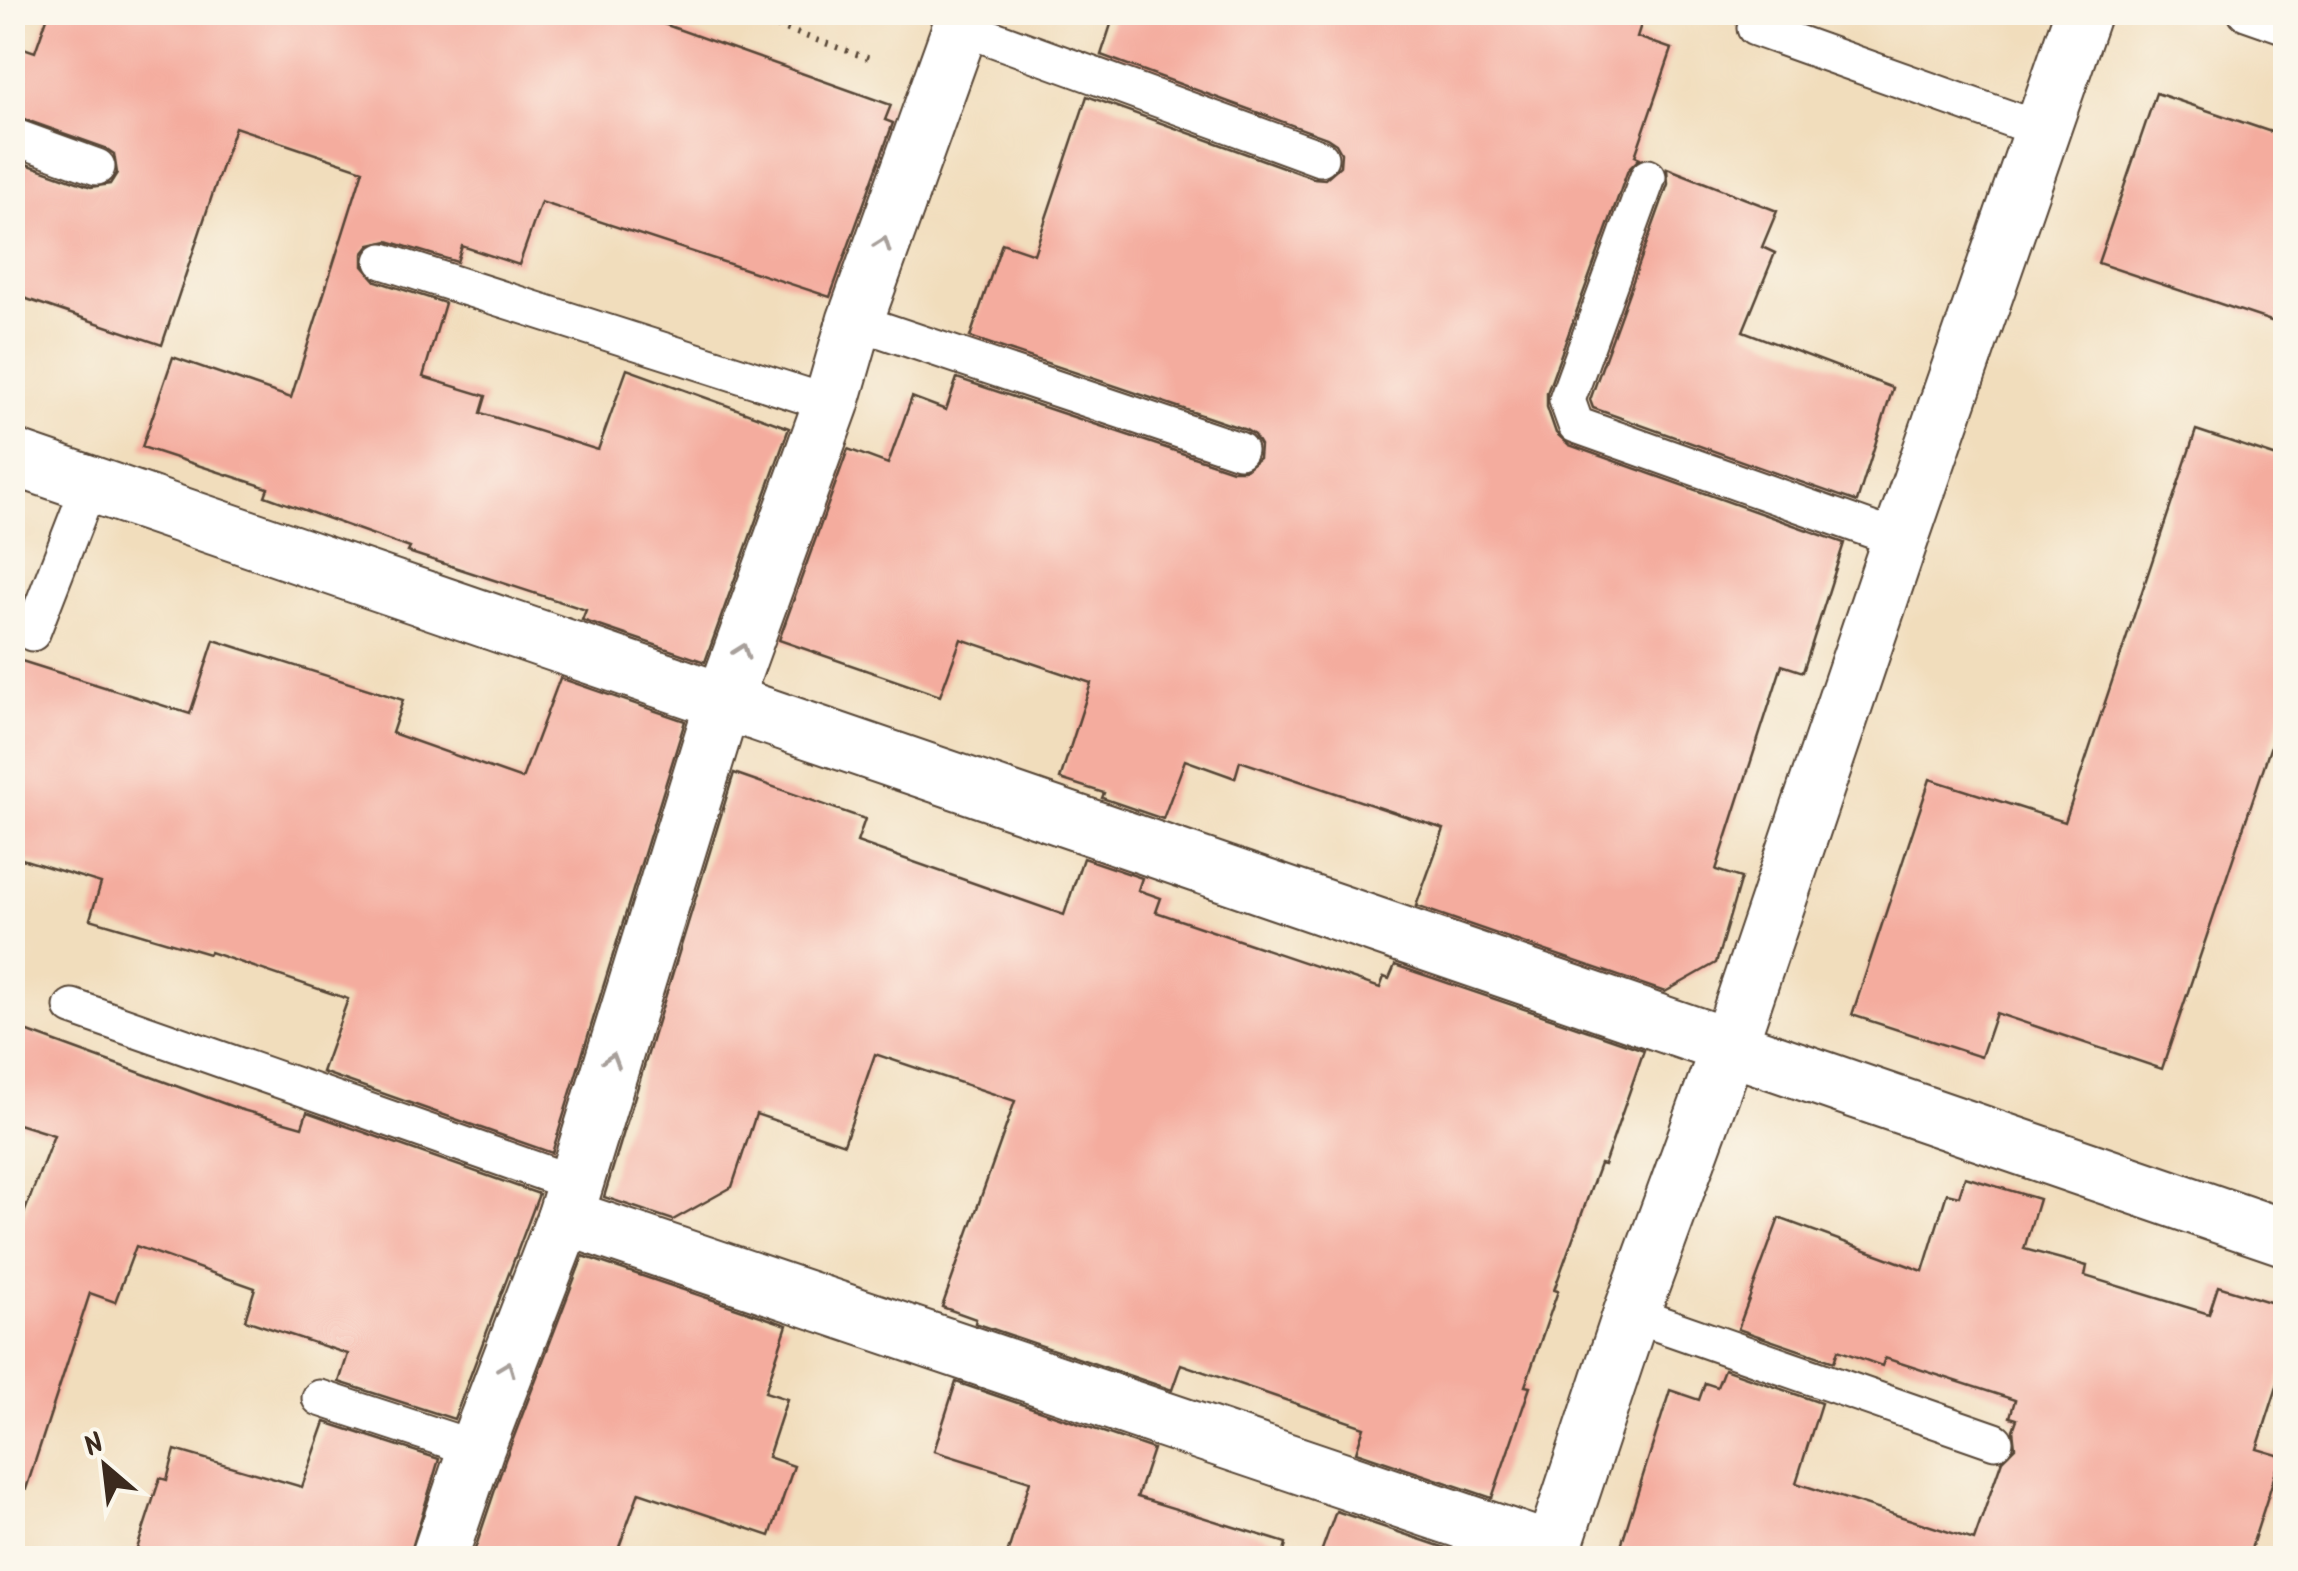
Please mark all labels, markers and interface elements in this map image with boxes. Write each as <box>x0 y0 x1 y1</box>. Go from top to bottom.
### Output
one-way arrow <box>871 237 891 254</box>
one-way arrow <box>730 643 751 660</box>
one-way arrow <box>600 1053 620 1070</box>
one-way arrow <box>495 1360 516 1377</box>
north arrow <box>55 1416 155 1516</box>
text: N <box>76 1422 113 1470</box>

